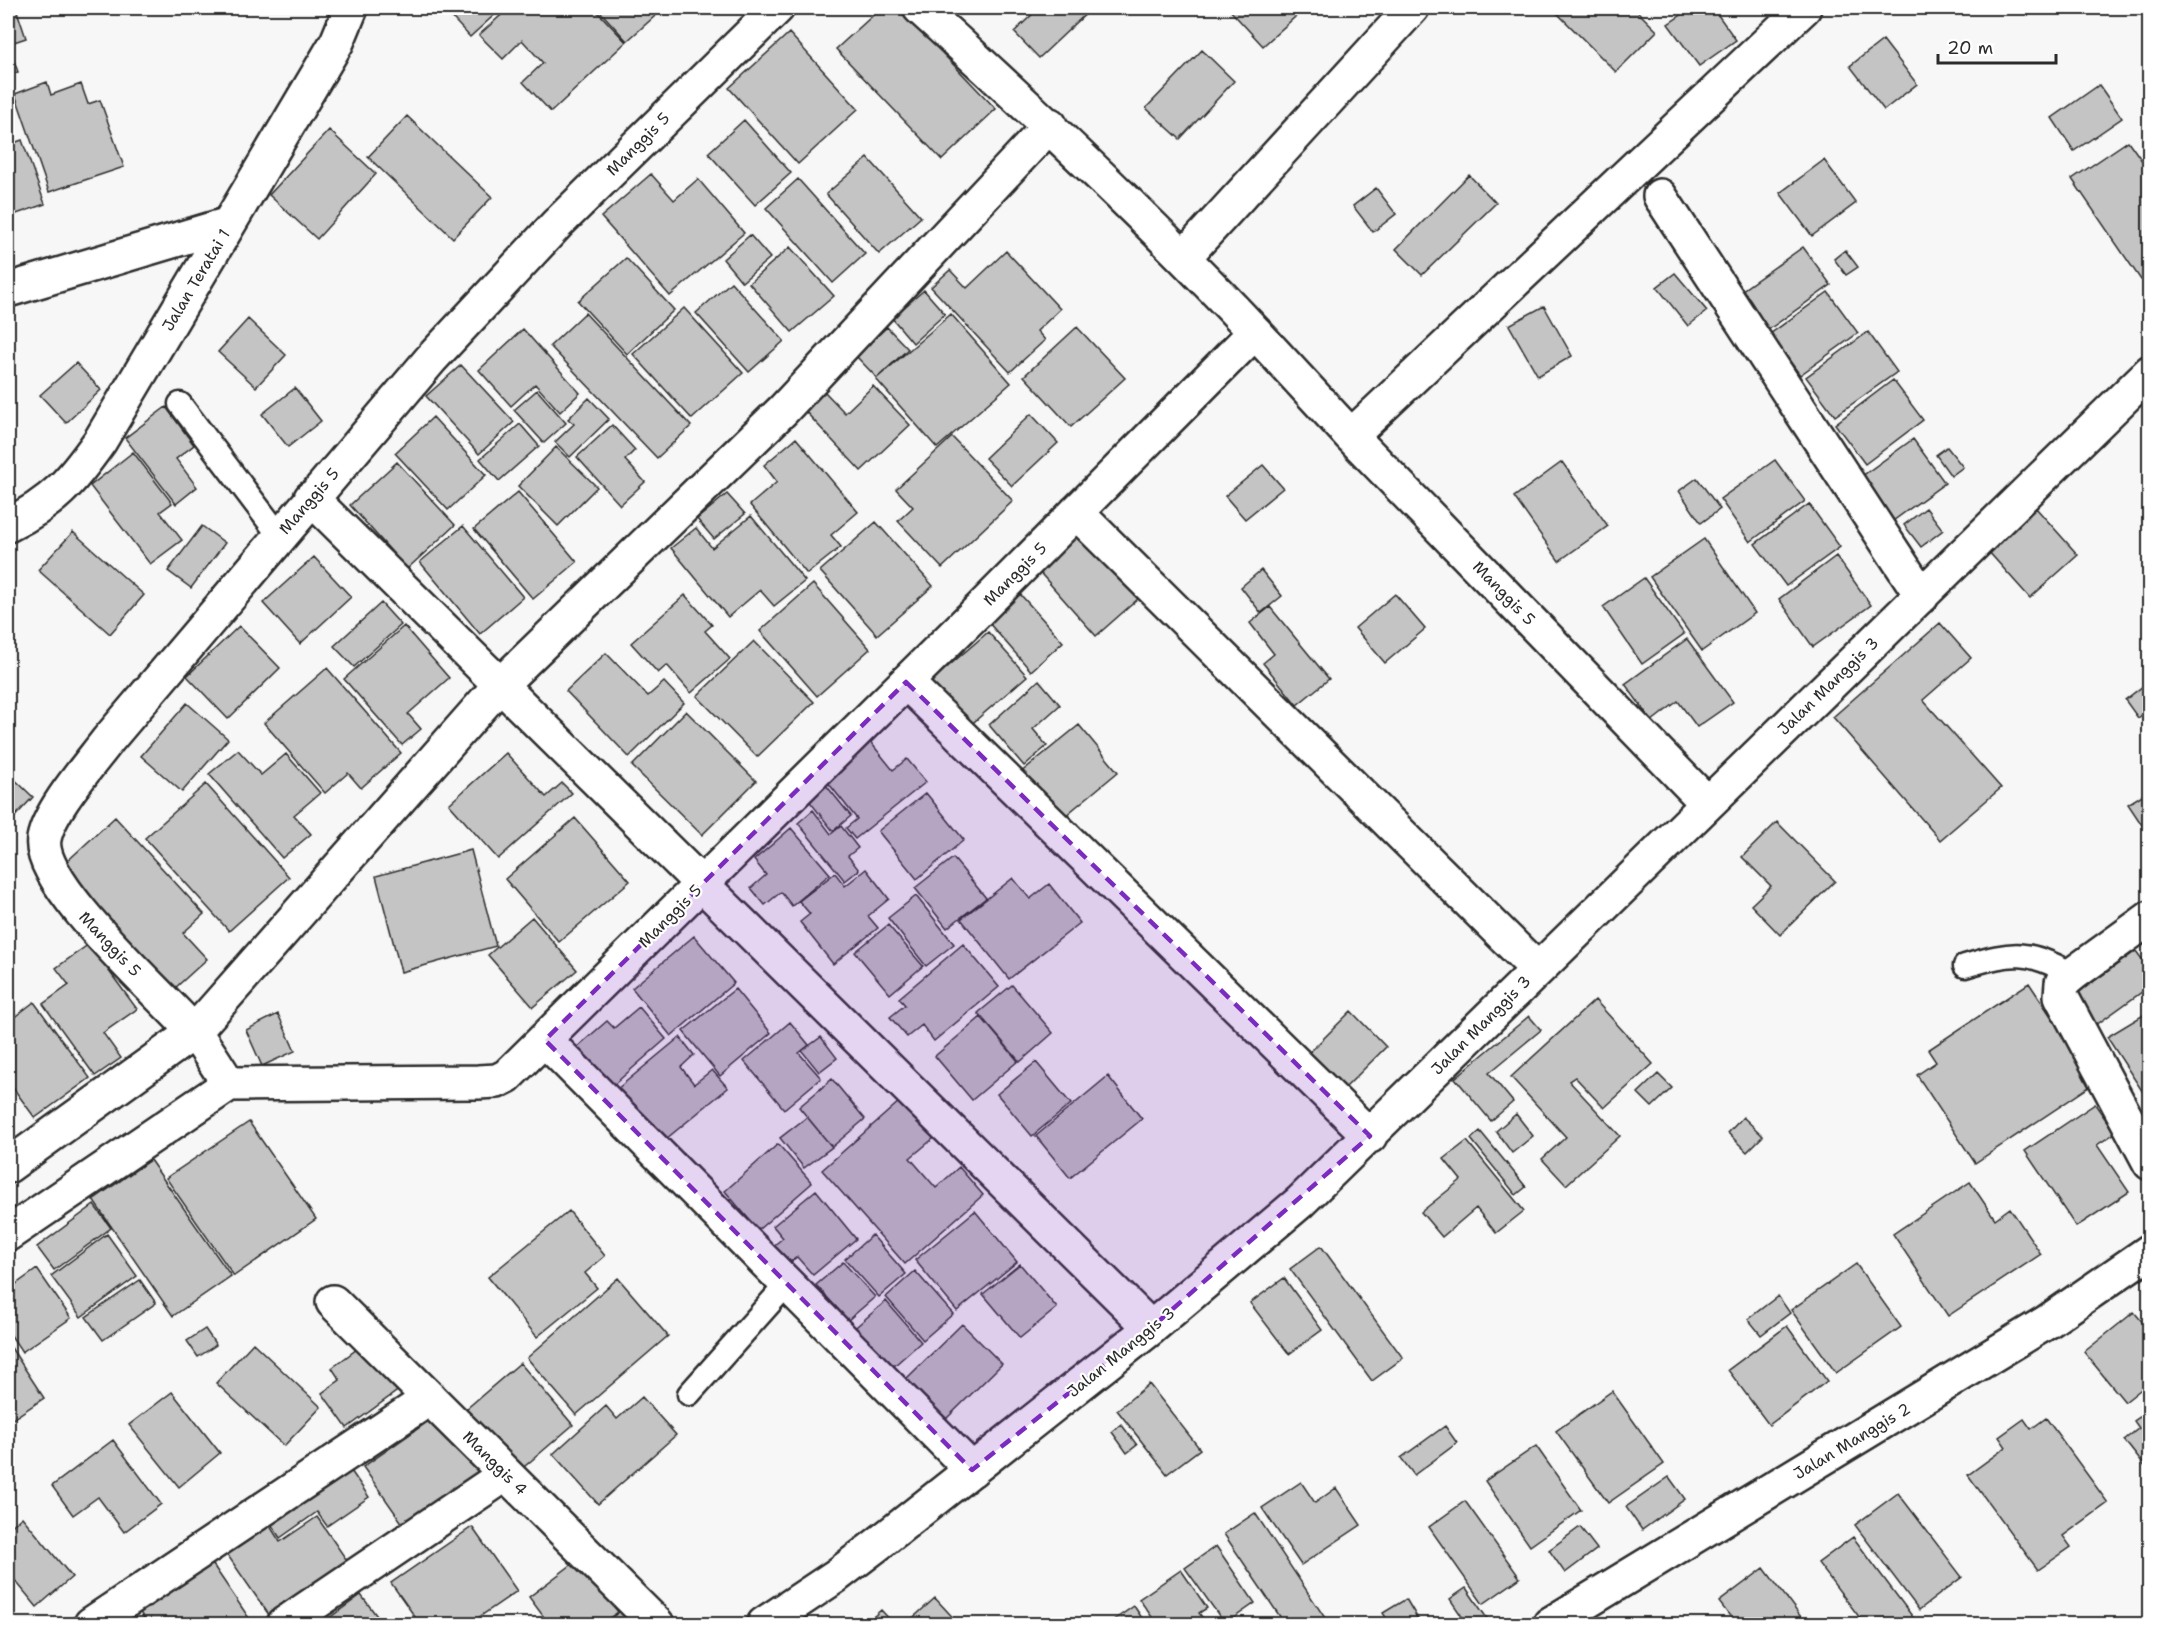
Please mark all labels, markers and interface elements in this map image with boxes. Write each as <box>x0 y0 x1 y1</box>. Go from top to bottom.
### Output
scale bar <box>1938 27 2056 65</box>
text: 20 m <box>1947 36 1993 60</box>
street label: Manggis 5 <box>602 108 674 180</box>
street label: Jalan Teratai 1 <box>157 225 235 335</box>
street label: Manggis 5 <box>274 463 344 539</box>
street label: Manggis 5 <box>979 538 1051 610</box>
street label: Manggis 5 <box>1468 556 1540 630</box>
street label: Jalan Manggis 3 <box>1773 632 1883 740</box>
street label: Manggis 5 <box>634 880 706 952</box>
street label: Manggis 5 <box>74 907 146 981</box>
street label: Jalan Manggis 3 <box>1427 971 1535 1079</box>
street label: Jalan Manggis 3 <box>1063 1302 1179 1402</box>
street label: Jalan Manggis 2 <box>1790 1398 1914 1484</box>
street label: Manggis 4 <box>458 1426 532 1500</box>

